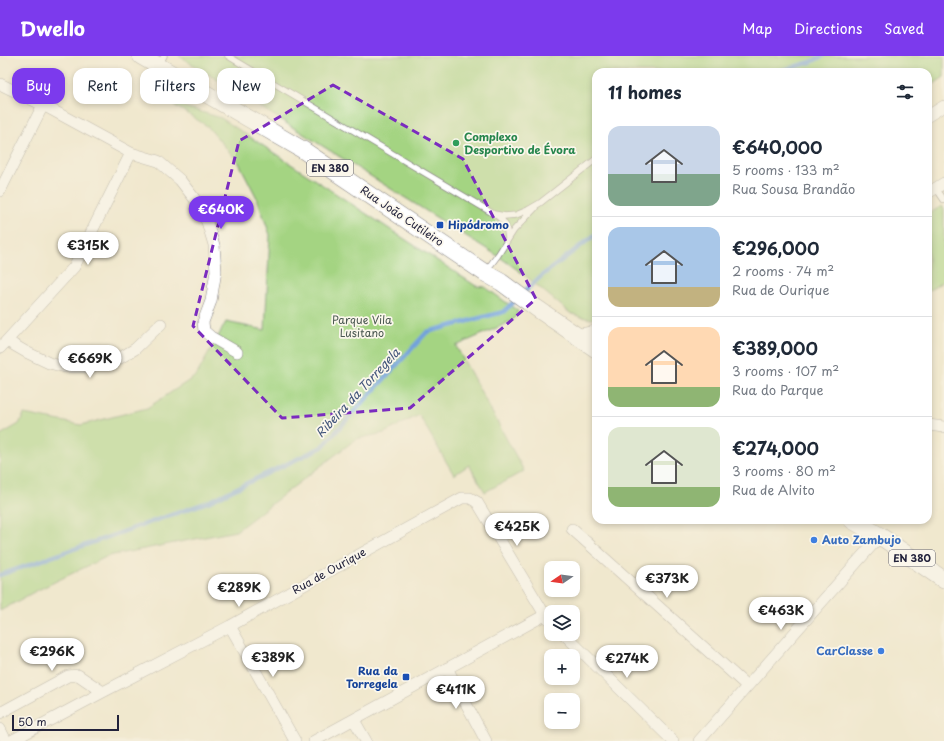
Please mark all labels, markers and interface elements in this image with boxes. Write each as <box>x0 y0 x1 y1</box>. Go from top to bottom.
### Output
text: Dwello <box>20 14 85 42</box>
text: Map <box>742 18 772 39</box>
text: Directions <box>794 18 862 39</box>
text: Saved <box>884 18 924 39</box>
chip: Buy <box>12 68 65 104</box>
chip: Rent <box>73 68 132 104</box>
chip: Filters <box>140 68 209 104</box>
chip: New <box>217 68 275 104</box>
text: 11 homes <box>608 79 682 105</box>
icon: filters <box>894 81 916 103</box>
place label: Complexo Desportivo de Évora <box>464 128 576 158</box>
text: €640,000 <box>732 134 823 160</box>
marker: Complexo Desportivo de Évora <box>451 138 461 148</box>
icon: home <box>640 142 688 190</box>
road number: EN 380 <box>307 160 353 176</box>
text: 5 rooms · 133 m² <box>732 160 840 179</box>
text: Rua Sousa Brandão <box>732 179 855 198</box>
street label: Rua João Cutileiro <box>357 181 447 250</box>
pin: €640K <box>193 196 249 230</box>
text: €640K <box>198 199 244 218</box>
place label: Hipódromo <box>448 216 509 233</box>
marker: Hipódromo <box>435 220 445 230</box>
pin: €315K <box>60 232 116 266</box>
text: €315K <box>67 235 109 254</box>
text: €296,000 <box>732 235 819 261</box>
icon: home <box>640 243 688 291</box>
text: 2 rooms · 74 m² <box>732 261 834 280</box>
text: Rua de Ourique <box>732 280 829 299</box>
park label: Parque Vila Lusitano <box>332 311 392 341</box>
text: €389,000 <box>732 335 818 361</box>
water label: Ribeira da Torregela <box>311 343 404 441</box>
icon: home <box>640 343 688 391</box>
pin: €669K <box>62 345 118 379</box>
text: €669K <box>67 348 113 367</box>
text: 3 rooms · 107 m² <box>732 361 839 380</box>
text: Rua do Parque <box>732 380 823 399</box>
text: €274,000 <box>732 435 819 461</box>
icon: home <box>640 443 688 491</box>
text: 3 rooms · 80 m² <box>732 461 836 480</box>
text: Rua de Alvito <box>732 480 815 499</box>
pin: €425K <box>489 513 545 547</box>
text: €425K <box>494 516 540 535</box>
place label: Auto Zambujo <box>822 531 902 548</box>
marker: Auto Zambujo <box>809 535 819 545</box>
street label: Rua de Ourique <box>289 543 369 598</box>
road number: EN 380 <box>889 550 935 566</box>
north arrow <box>544 561 580 597</box>
map controls <box>544 561 580 729</box>
pin: €373K <box>639 565 695 599</box>
text: €373K <box>645 568 689 587</box>
pin: €289K <box>211 574 267 608</box>
text: €289K <box>217 577 261 596</box>
pin: €463K <box>753 597 809 631</box>
text: €463K <box>758 600 804 619</box>
button: layers <box>544 605 580 641</box>
pin: €296K <box>24 638 80 672</box>
text: €296K <box>29 641 75 660</box>
place label: CarClasse <box>816 642 873 659</box>
pin: €389K <box>245 644 301 678</box>
pin: €274K <box>599 645 655 679</box>
marker: CarClasse <box>876 646 886 656</box>
text: €389K <box>251 647 295 666</box>
text: €274K <box>605 648 649 667</box>
button: + <box>544 649 580 685</box>
place label: Rua da Torregela <box>346 662 399 692</box>
marker: Rua da Torregela <box>401 672 411 682</box>
pin: €411K <box>428 676 484 710</box>
text: €411K <box>436 679 476 698</box>
button: − <box>544 693 580 729</box>
scale bar <box>12 713 119 732</box>
text: 50 m <box>18 713 47 730</box>

